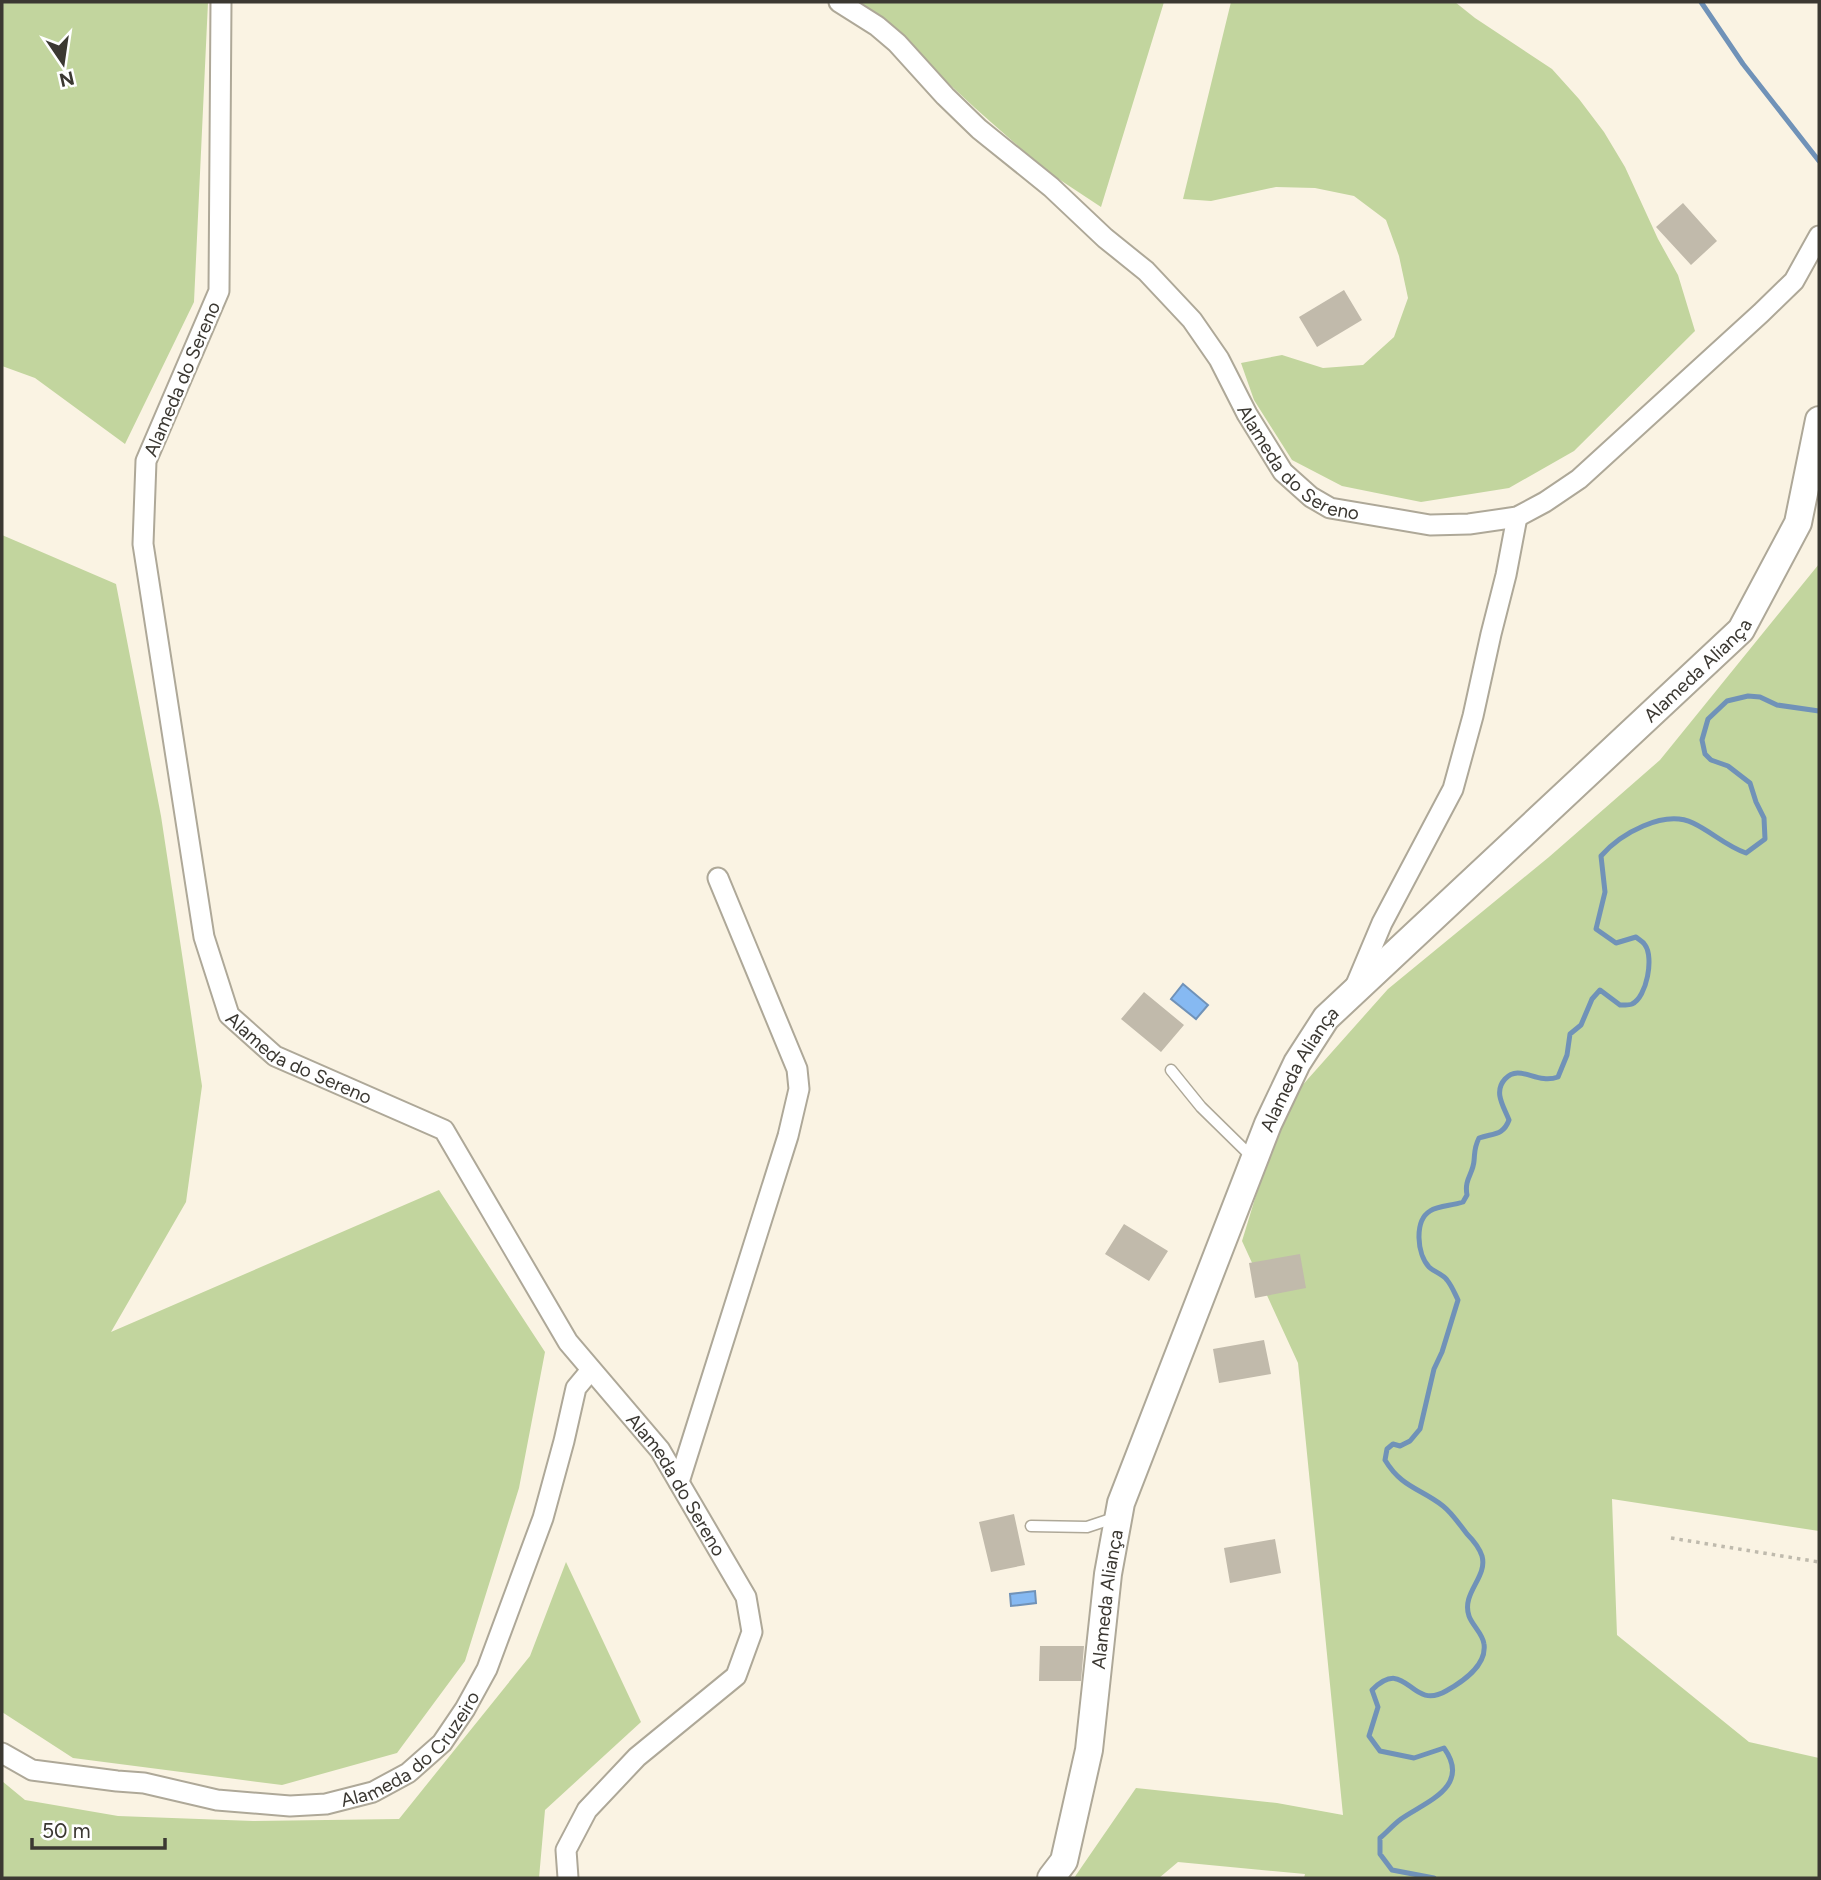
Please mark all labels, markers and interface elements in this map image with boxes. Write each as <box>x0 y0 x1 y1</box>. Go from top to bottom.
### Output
north arrow <box>28 28 98 98</box>
text: N <box>57 66 76 92</box>
street label: Alameda do Sereno <box>139 298 225 460</box>
street label: Alameda do Sereno <box>1233 401 1361 524</box>
street label: Alameda Aliança <box>1639 615 1756 727</box>
street label: Alameda Aliança <box>1255 1001 1343 1135</box>
street label: Alameda do Sereno <box>221 1007 376 1109</box>
street label: Alameda do Sereno <box>622 1408 731 1560</box>
street label: Alameda Aliança <box>1086 1528 1127 1670</box>
street label: Alameda do Cruzeiro <box>338 1687 484 1811</box>
scale bar <box>32 1806 164 1850</box>
text: 50 m <box>42 1818 91 1843</box>

